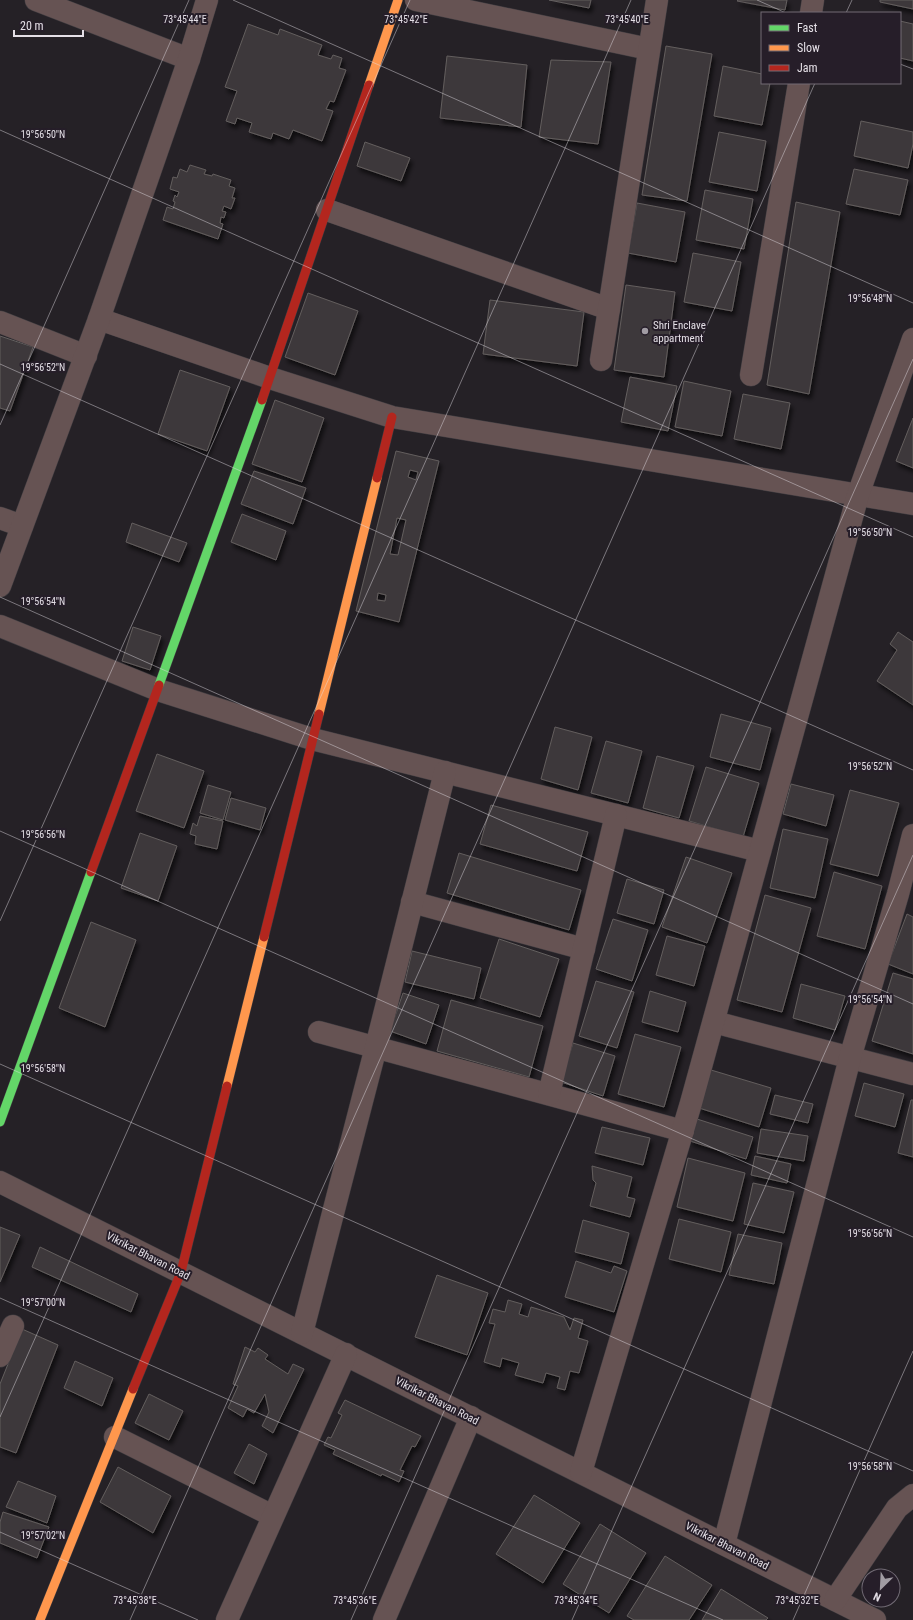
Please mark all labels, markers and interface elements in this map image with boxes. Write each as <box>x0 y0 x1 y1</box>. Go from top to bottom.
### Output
scale bar <box>14 12 83 38</box>
legend <box>761 12 901 84</box>
text: 73°45'44"E <box>163 14 207 25</box>
text: 73°45'42"E <box>384 14 428 25</box>
text: 73°45'40"E <box>605 14 649 25</box>
text: 20 m <box>20 19 44 33</box>
text: Fast <box>797 21 818 35</box>
text: Slow <box>797 41 820 55</box>
text: Jam <box>797 61 818 75</box>
text: 19°56'50"N <box>21 129 65 140</box>
text: 19°56'48"N <box>848 293 892 304</box>
place label: Shri Enclave appartment <box>653 319 706 345</box>
marker: Shri Enclave appartment <box>640 326 650 336</box>
text: 19°56'52"N <box>21 362 65 373</box>
text: 19°56'50"N <box>848 527 892 538</box>
text: 19°56'54"N <box>21 596 65 607</box>
text: 19°56'52"N <box>848 761 892 772</box>
text: 19°56'56"N <box>21 829 65 840</box>
text: 19°56'54"N <box>848 994 892 1005</box>
text: 19°56'58"N <box>21 1063 65 1074</box>
text: 19°56'56"N <box>848 1228 892 1239</box>
street label: Vikrikar Bhavan Road <box>104 1229 192 1283</box>
text: 19°57'00"N <box>21 1297 65 1308</box>
street label: Vikrikar Bhavan Road <box>393 1374 481 1428</box>
text: 19°56'58"N <box>848 1461 892 1472</box>
street label: Vikrikar Bhavan Road <box>683 1519 771 1573</box>
text: 19°57'02"N <box>21 1530 65 1541</box>
north arrow <box>861 1568 901 1608</box>
text: N <box>871 1589 883 1604</box>
text: 73°45'38"E <box>113 1595 157 1606</box>
text: 73°45'36"E <box>333 1595 377 1606</box>
text: 73°45'34"E <box>554 1595 598 1606</box>
text: 73°45'32"E <box>775 1595 819 1606</box>

